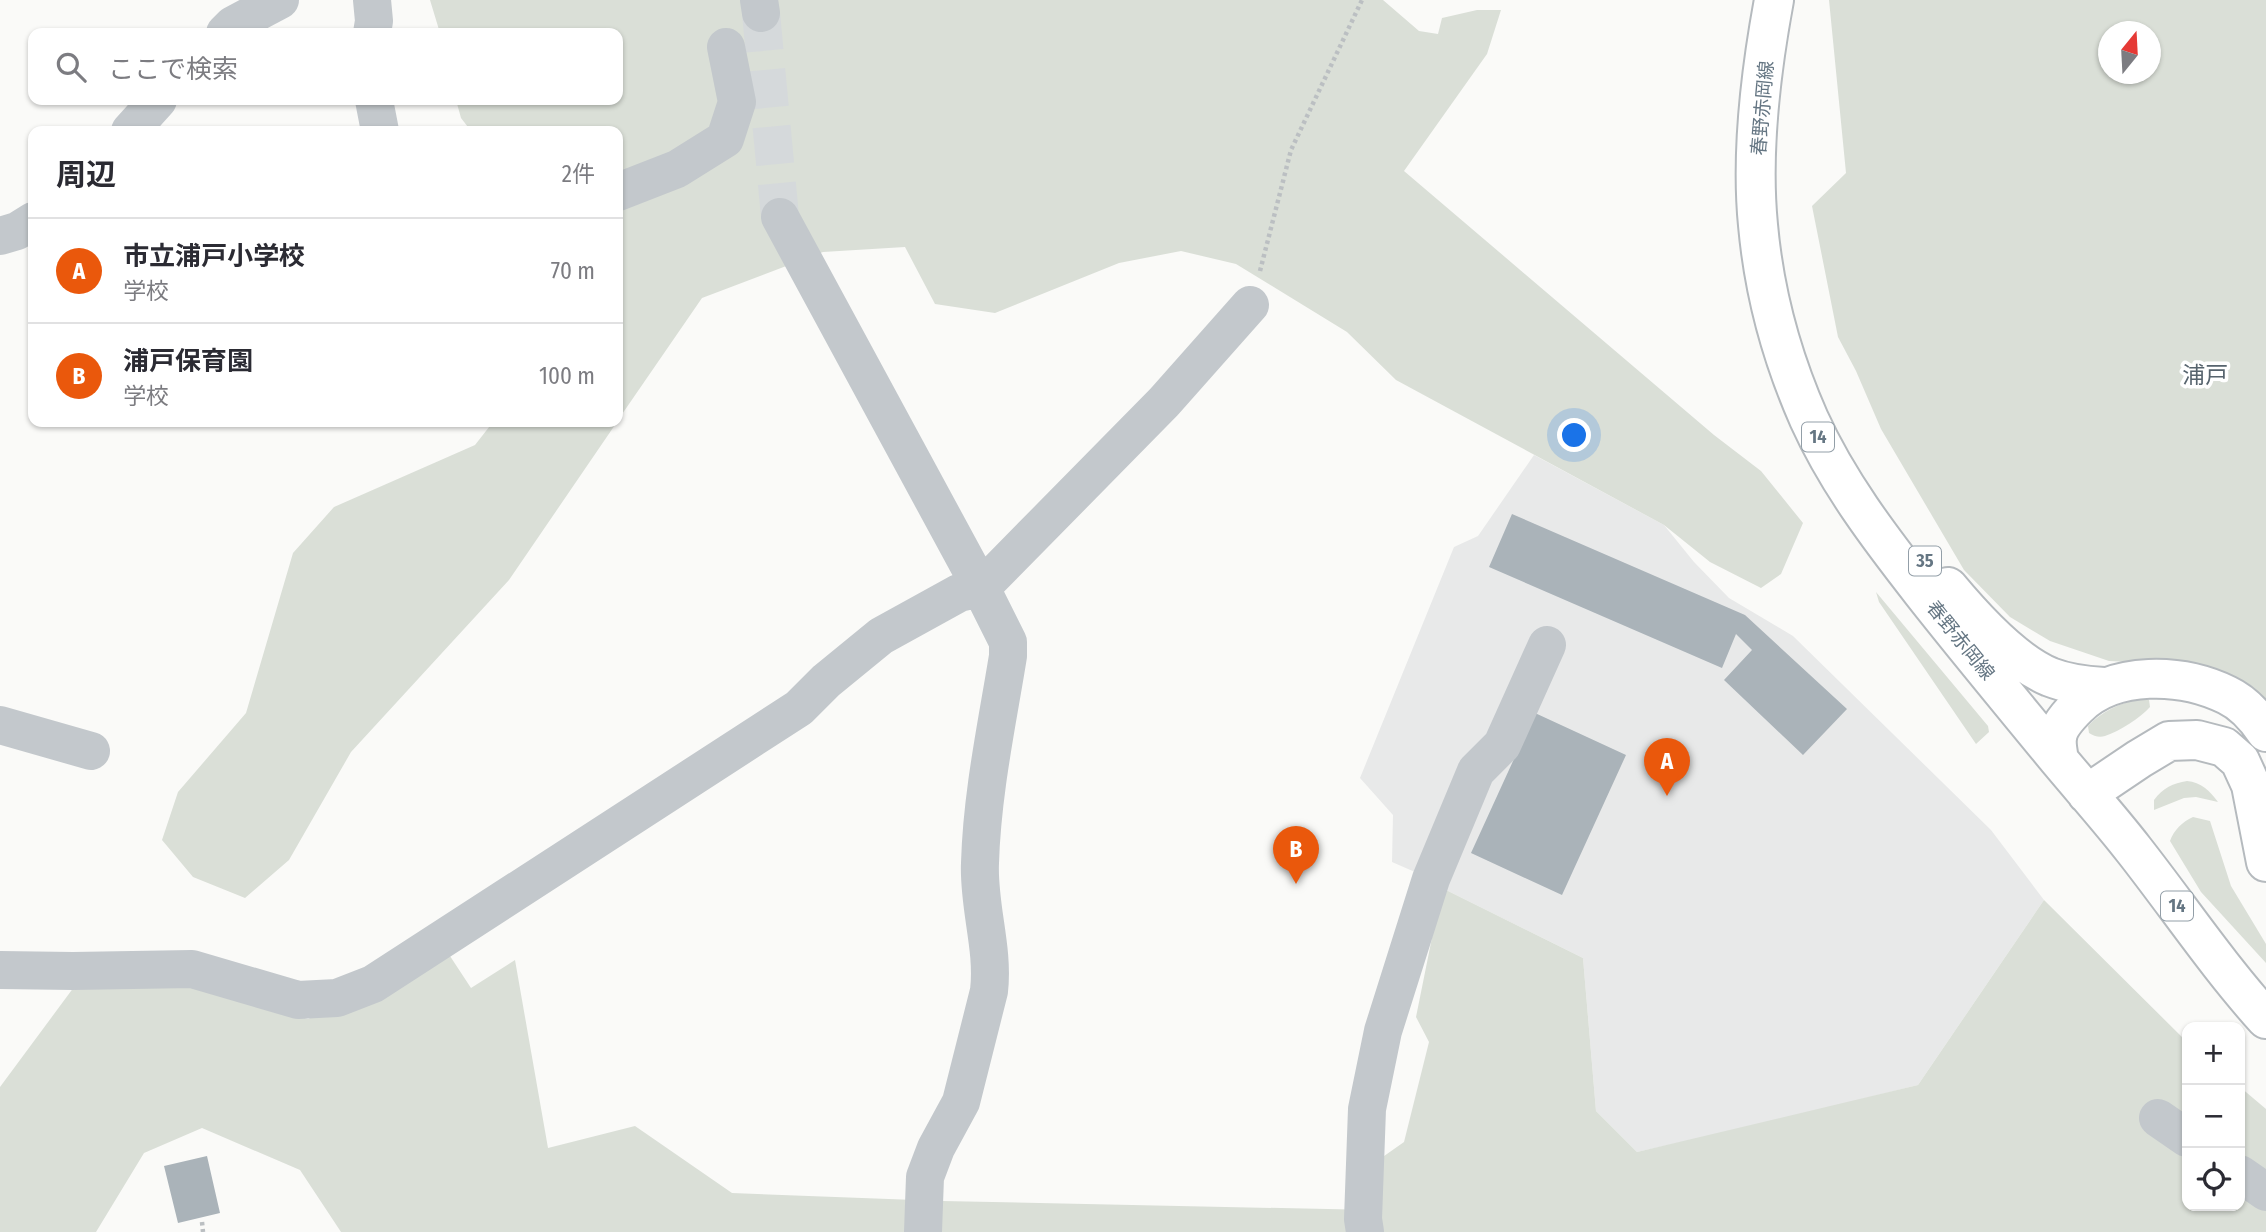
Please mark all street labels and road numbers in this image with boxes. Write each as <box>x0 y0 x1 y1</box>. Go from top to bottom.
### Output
street label: 春野赤岡線 <box>1747 60 1778 156</box>
road number: 14 <box>1802 422 1834 452</box>
road number: 35 <box>1909 546 1941 576</box>
street label: 春野赤岡線 <box>1922 596 1999 684</box>
road number: 14 <box>2161 891 2193 920</box>

